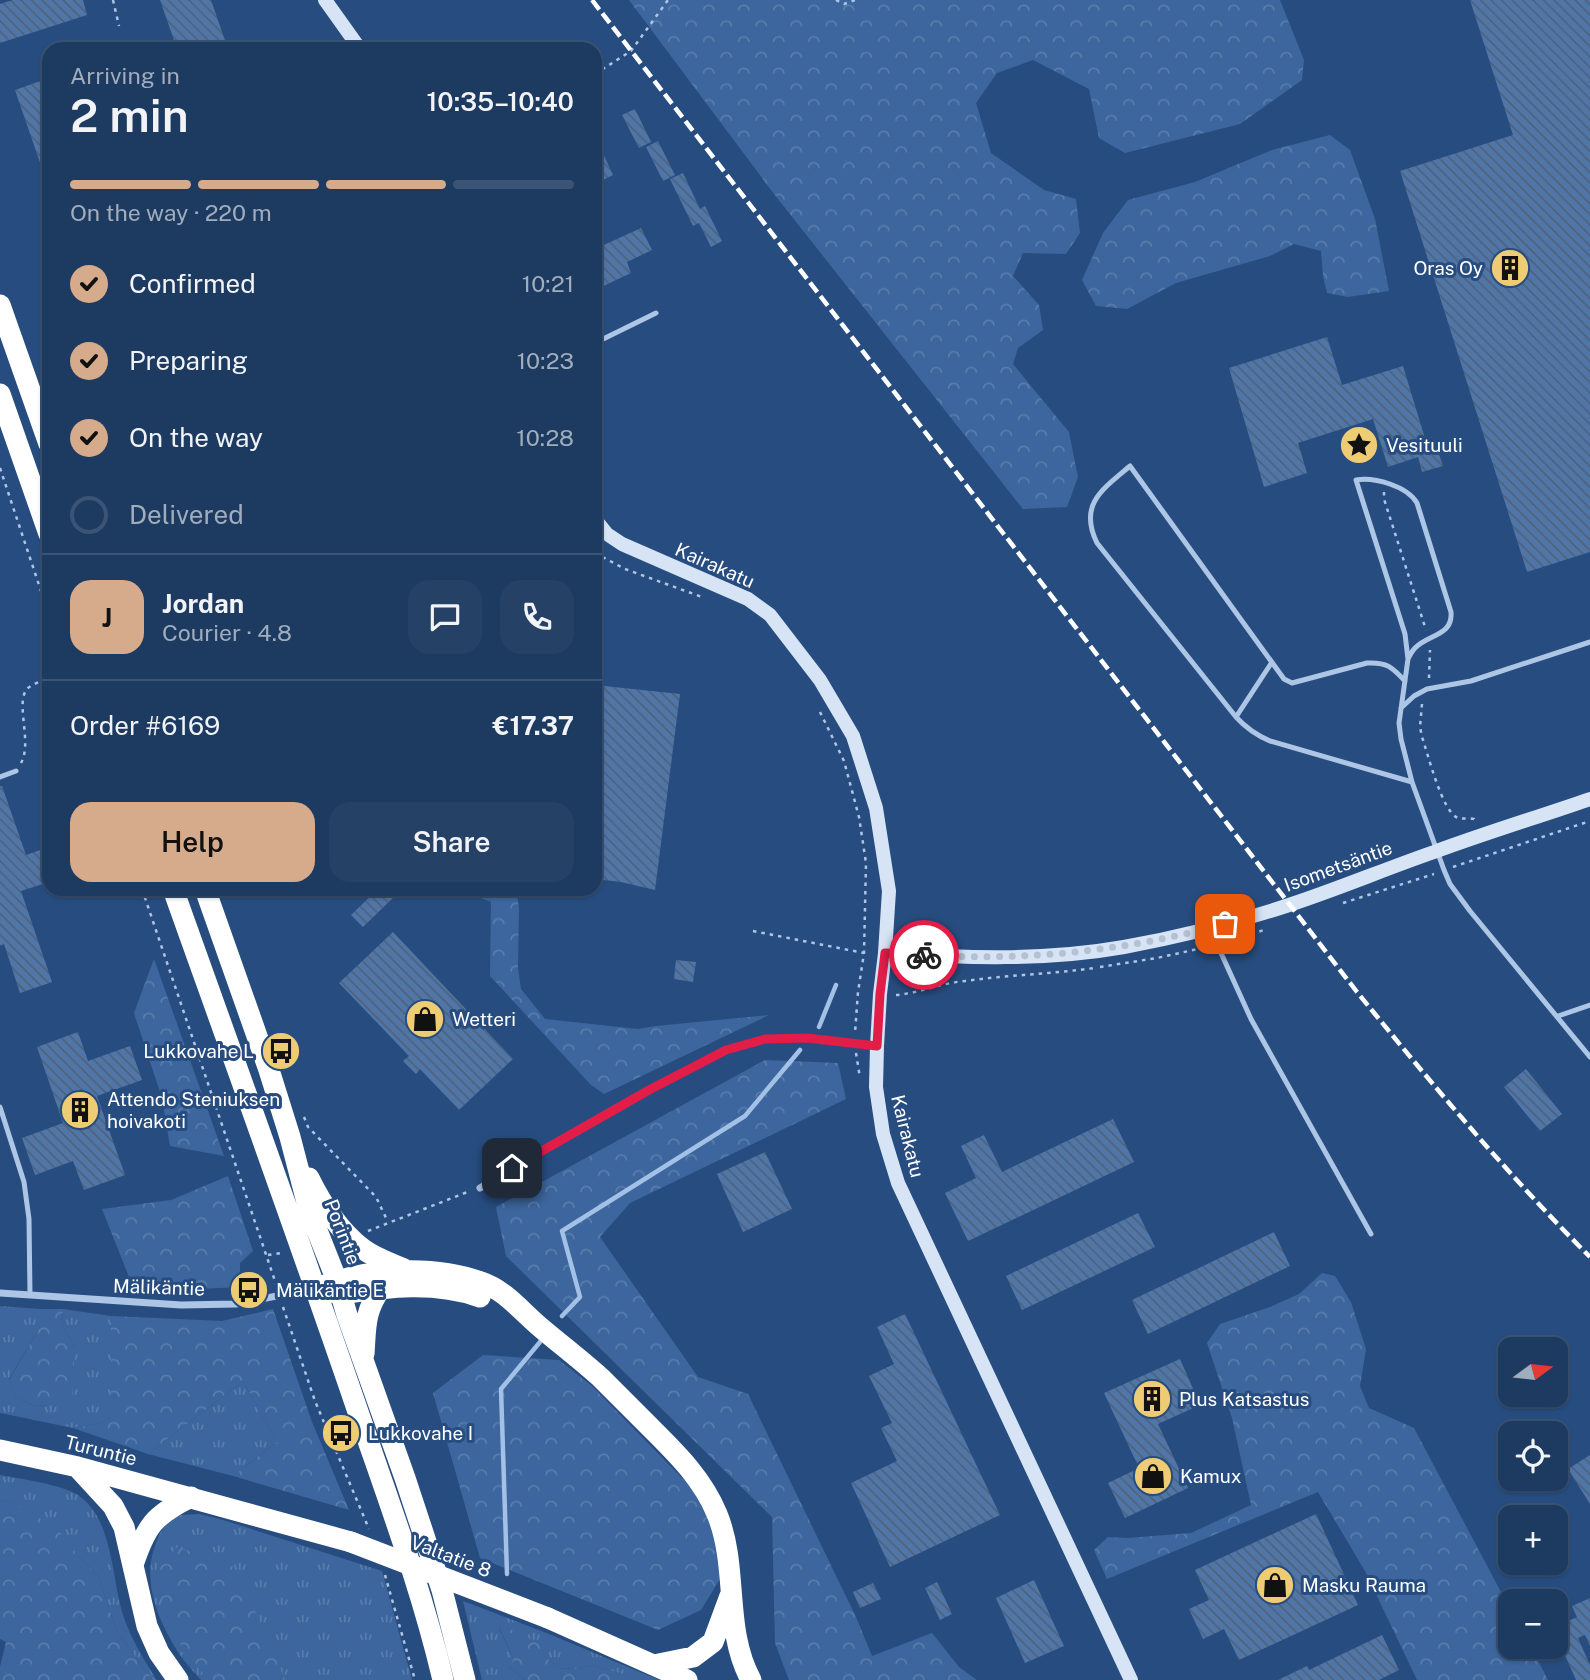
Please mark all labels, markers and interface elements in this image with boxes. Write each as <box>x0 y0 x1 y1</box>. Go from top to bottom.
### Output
text: Arriving in <box>70 62 180 89</box>
text: 10:35–10:40 <box>426 86 574 117</box>
text: 2 min <box>70 88 189 142</box>
text: On the way · 220 m <box>70 199 272 226</box>
building icon: Oras Oy <box>1489 247 1531 289</box>
place label: Oras Oy <box>1413 257 1483 279</box>
icon: check <box>70 265 108 303</box>
text: Confirmed <box>129 268 256 299</box>
text: 10:21 <box>522 270 574 297</box>
icon: check <box>70 342 108 380</box>
text: Preparing <box>129 345 248 376</box>
text: 10:23 <box>517 347 574 374</box>
icon: check <box>70 419 108 457</box>
text: On the way <box>129 422 263 453</box>
text: 10:28 <box>516 424 574 451</box>
place icon: Vesituuli <box>1338 424 1380 466</box>
place label: Vesituuli <box>1386 434 1463 456</box>
text: Delivered <box>129 499 244 530</box>
street label: Kairakatu <box>672 538 758 592</box>
button: chat <box>408 580 482 654</box>
button: phone <box>500 580 574 654</box>
text: Jordan <box>162 588 244 619</box>
text: J <box>102 602 112 633</box>
text: Courier · 4.8 <box>162 619 292 646</box>
text: Order #6169 <box>70 710 220 741</box>
text: €17.37 <box>492 710 574 741</box>
button: Help <box>70 802 315 882</box>
button: Share <box>329 802 574 882</box>
street label: Isometsäntie <box>1281 836 1395 896</box>
pin <box>1195 894 1255 954</box>
icon: bag <box>1206 905 1244 943</box>
courier <box>889 920 959 990</box>
icon: bike <box>905 936 943 974</box>
shop icon: Wetteri <box>404 998 446 1040</box>
place label: Wetteri <box>452 1008 516 1030</box>
bus stop icon: Lukkovahe L <box>260 1030 302 1072</box>
place label: Lukkovahe L <box>143 1040 254 1062</box>
place label: Attendo Steniuksen hoivakoti <box>107 1088 280 1132</box>
building icon: Attendo Steniuksen hoivakoti <box>59 1089 101 1131</box>
street label: Kairakatu <box>887 1092 929 1180</box>
pin <box>482 1138 542 1198</box>
icon: home <box>493 1149 531 1187</box>
street label: Porintie <box>320 1196 366 1268</box>
bus stop icon: Mälikäntie E <box>228 1269 270 1311</box>
street label: Mälikäntie <box>113 1274 205 1300</box>
place label: Mälikäntie E <box>276 1279 384 1301</box>
north arrow <box>1498 1337 1568 1407</box>
map controls <box>1498 1337 1568 1659</box>
building icon: Plus Katsastus <box>1131 1378 1173 1420</box>
place label: Plus Katsastus <box>1179 1388 1309 1410</box>
bus stop icon: Lukkovahe I <box>320 1412 362 1454</box>
button: locate <box>1498 1421 1568 1491</box>
place label: Lukkovahe I <box>368 1422 473 1444</box>
street label: Turuntie <box>63 1430 139 1470</box>
shop icon: Kamux <box>1132 1455 1174 1497</box>
place label: Kamux <box>1180 1465 1242 1487</box>
button: + <box>1498 1505 1568 1575</box>
street label: Valtatie 8 <box>408 1531 494 1581</box>
shop icon: Masku Rauma <box>1254 1564 1296 1606</box>
place label: Masku Rauma <box>1302 1574 1426 1596</box>
button: − <box>1498 1589 1568 1659</box>

